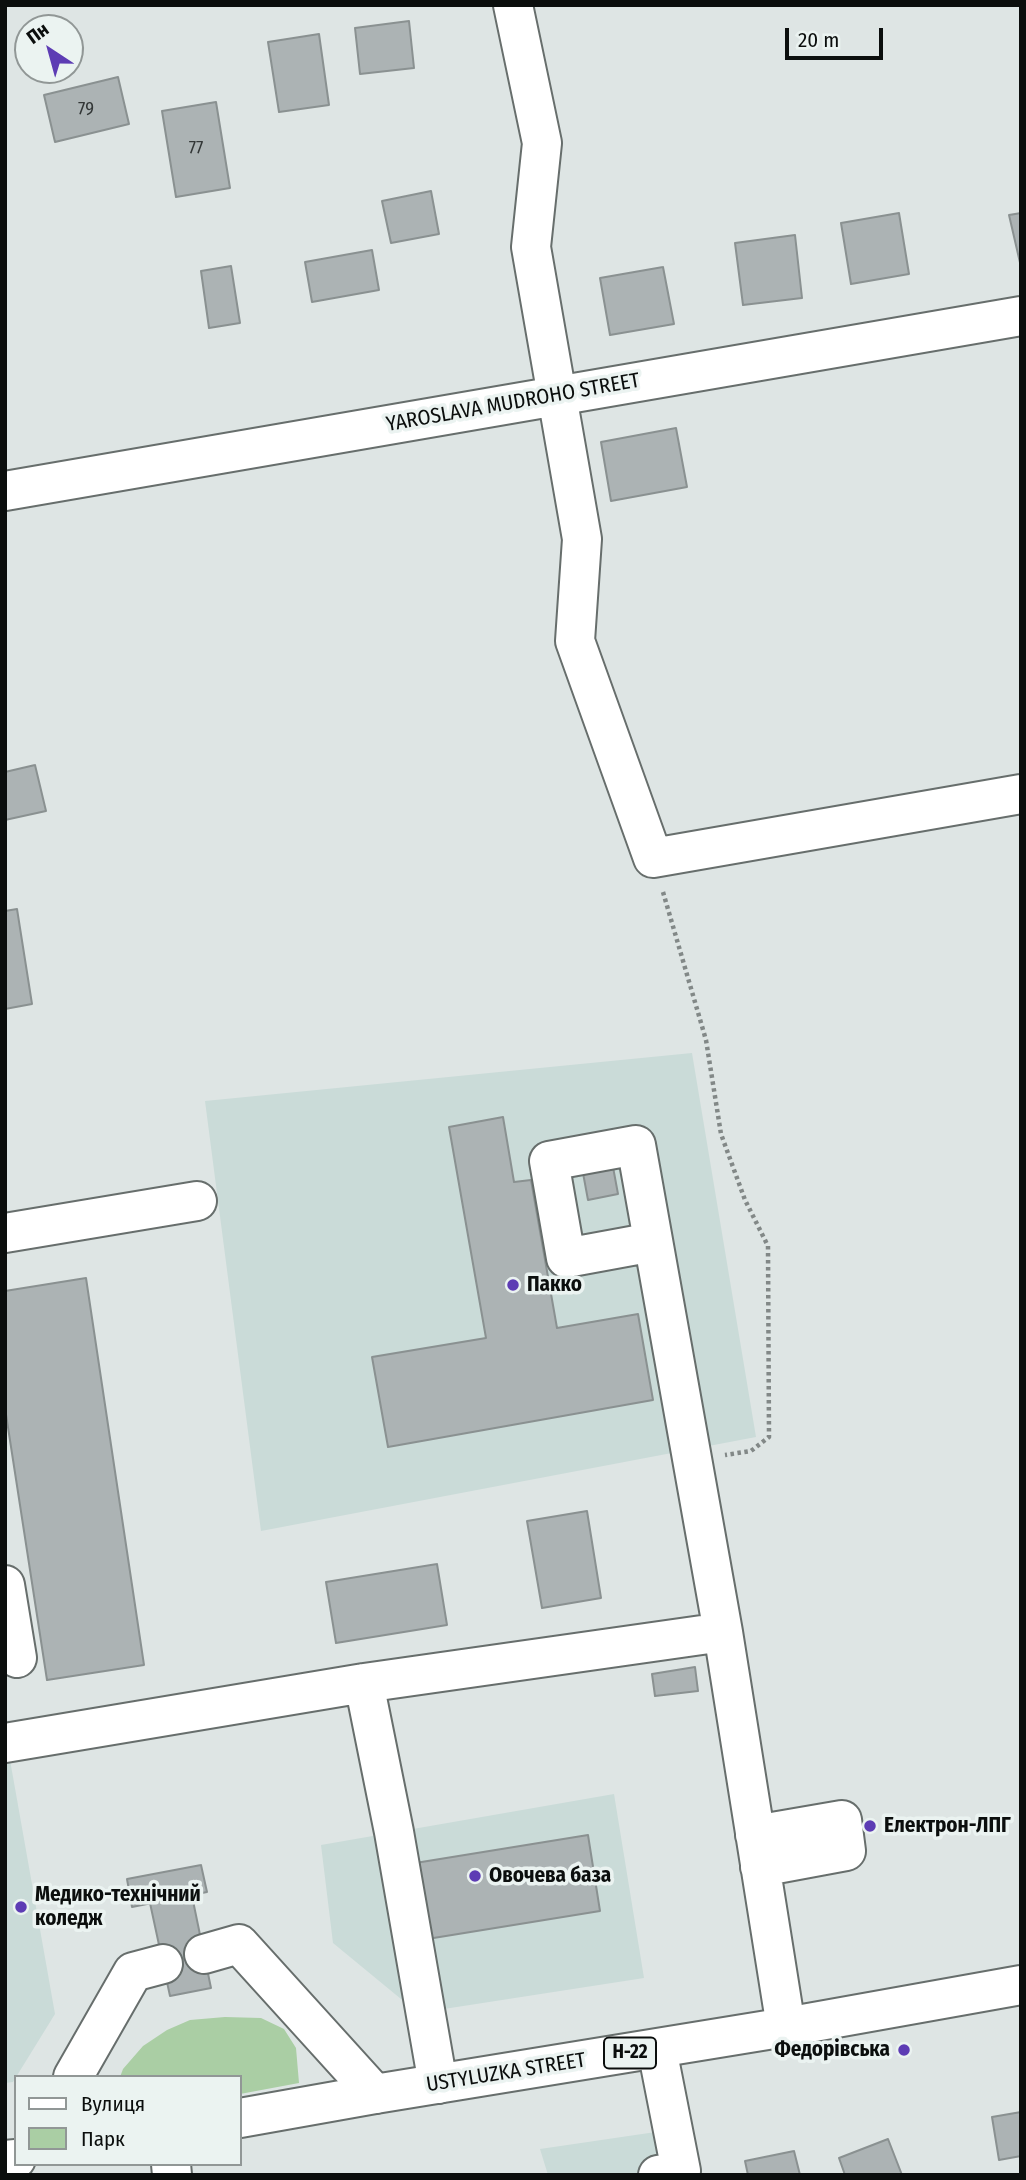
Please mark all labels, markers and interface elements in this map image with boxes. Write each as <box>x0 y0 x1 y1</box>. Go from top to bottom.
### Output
north arrow <box>14 14 84 84</box>
scale bar <box>788 14 886 58</box>
text: Пн <box>22 18 53 49</box>
text: 20 m <box>798 27 839 53</box>
house number: 79 <box>78 99 94 121</box>
house number: 77 <box>189 138 203 160</box>
street label: YAROSLAVA MUDROHO STREET <box>384 368 642 438</box>
place label: Пакко <box>527 1272 582 1298</box>
marker: Пакко <box>505 1277 521 1293</box>
place label: Електрон-ЛПГ <box>884 1813 1011 1839</box>
marker: Електрон-ЛПГ <box>862 1818 878 1834</box>
place label: Овочева база <box>489 1863 611 1889</box>
marker: Овочева база <box>467 1868 483 1884</box>
place label: Медико-технічний коледж <box>35 1882 201 1932</box>
marker: Медико-технічний коледж <box>13 1899 29 1915</box>
place label: Федорівська <box>775 2037 890 2063</box>
road number: Н-22 <box>604 2038 656 2068</box>
marker: Федорівська <box>896 2042 912 2058</box>
street label: USTYLUZKA STREET <box>425 2048 587 2098</box>
legend <box>14 2075 242 2166</box>
text: Вулиця <box>81 2091 145 2117</box>
text: Парк <box>81 2126 125 2152</box>

